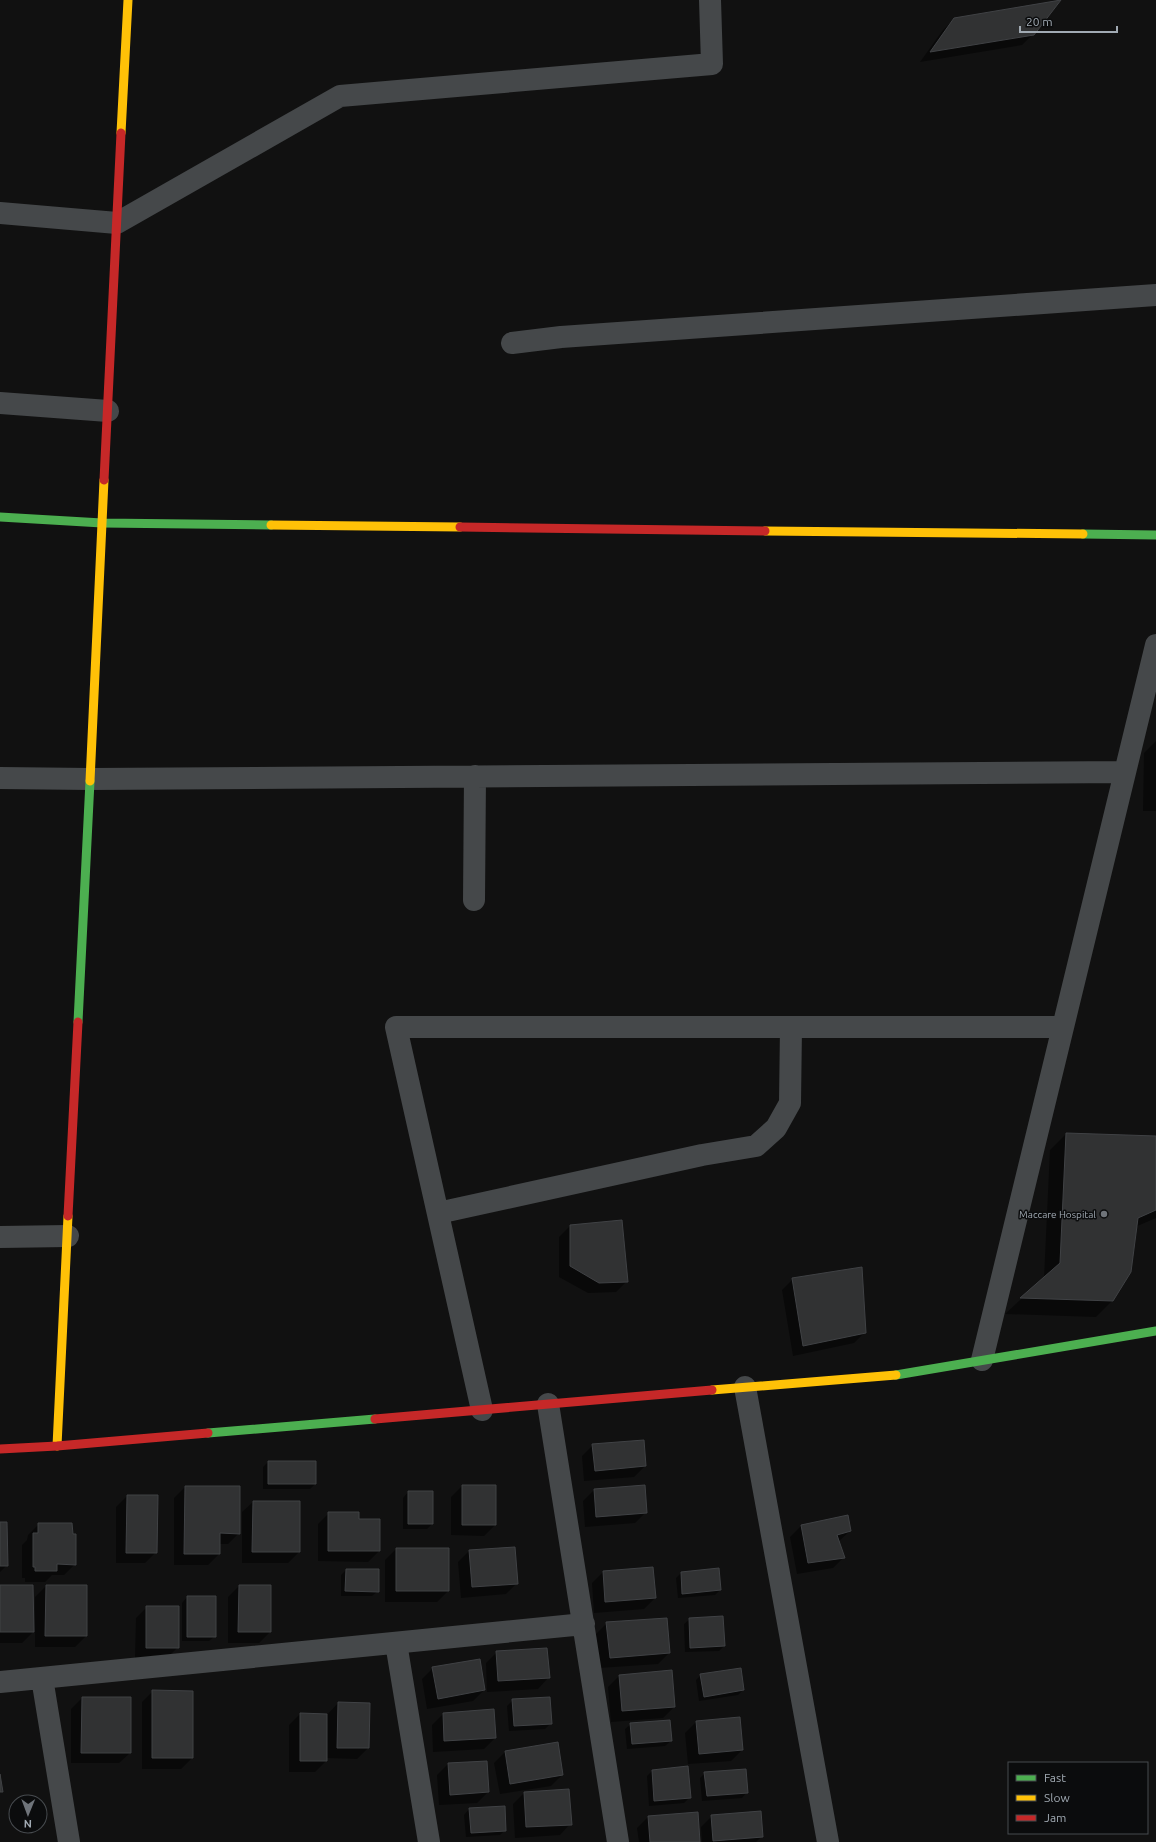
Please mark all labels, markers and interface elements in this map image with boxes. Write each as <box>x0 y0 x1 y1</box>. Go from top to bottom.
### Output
scale bar <box>1020 8 1117 34</box>
text: 20 m <box>1026 15 1053 28</box>
place label: Maccare Hospital <box>1019 1209 1096 1220</box>
marker: Maccare Hospital <box>1099 1209 1109 1219</box>
legend <box>1008 1762 1148 1834</box>
text: Fast <box>1044 1771 1066 1784</box>
text: Slow <box>1044 1791 1070 1804</box>
north arrow <box>8 1794 48 1834</box>
text: Jam <box>1044 1811 1066 1824</box>
text: N <box>24 1818 32 1830</box>

